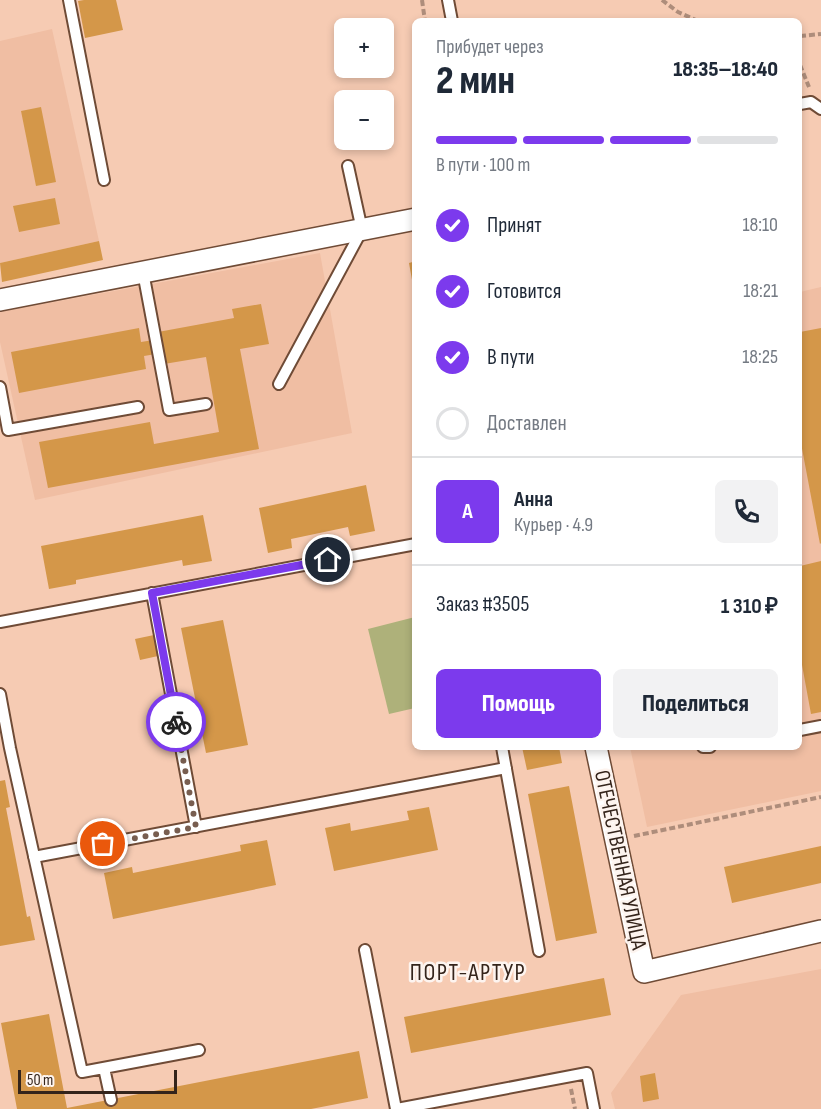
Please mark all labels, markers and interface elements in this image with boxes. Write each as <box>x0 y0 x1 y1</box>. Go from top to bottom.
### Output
map controls <box>334 18 394 150</box>
button: + <box>334 18 394 78</box>
text: Прибудет через <box>436 35 544 59</box>
text: 18:35–18:40 <box>673 56 778 83</box>
text: 2 мин <box>436 58 515 105</box>
button: − <box>334 90 394 150</box>
text: В пути · 100 m <box>436 153 530 177</box>
icon: check <box>436 209 469 242</box>
text: Принят <box>487 212 542 239</box>
text: 18:10 <box>743 213 778 237</box>
icon: check <box>436 275 469 308</box>
text: Готовится <box>487 278 561 305</box>
text: 18:21 <box>743 279 778 303</box>
icon: check <box>436 341 469 374</box>
text: В пути <box>487 344 535 371</box>
text: 18:25 <box>742 345 778 369</box>
text: Доставлен <box>487 410 567 437</box>
button: phone <box>715 480 778 543</box>
text: Анна <box>514 486 553 513</box>
text: А <box>462 498 473 525</box>
text: Курьер · 4.9 <box>514 513 593 537</box>
pin <box>302 534 353 585</box>
icon: home <box>311 543 344 576</box>
text: Заказ #3505 <box>436 591 529 618</box>
text: 1 310 ₽ <box>721 593 778 620</box>
button: Помощь <box>436 669 601 738</box>
button: Поделиться <box>613 669 778 738</box>
courier <box>146 692 206 752</box>
icon: bike <box>160 706 193 739</box>
street label: ОТЕЧЕСТВЕННАЯ УЛИЦА <box>588 768 652 953</box>
pin <box>77 818 128 869</box>
icon: bag <box>86 827 119 860</box>
district label: ПОРТ-АРТУР <box>410 958 526 987</box>
scale bar <box>18 1067 177 1094</box>
text: 50 m <box>27 1071 53 1090</box>

